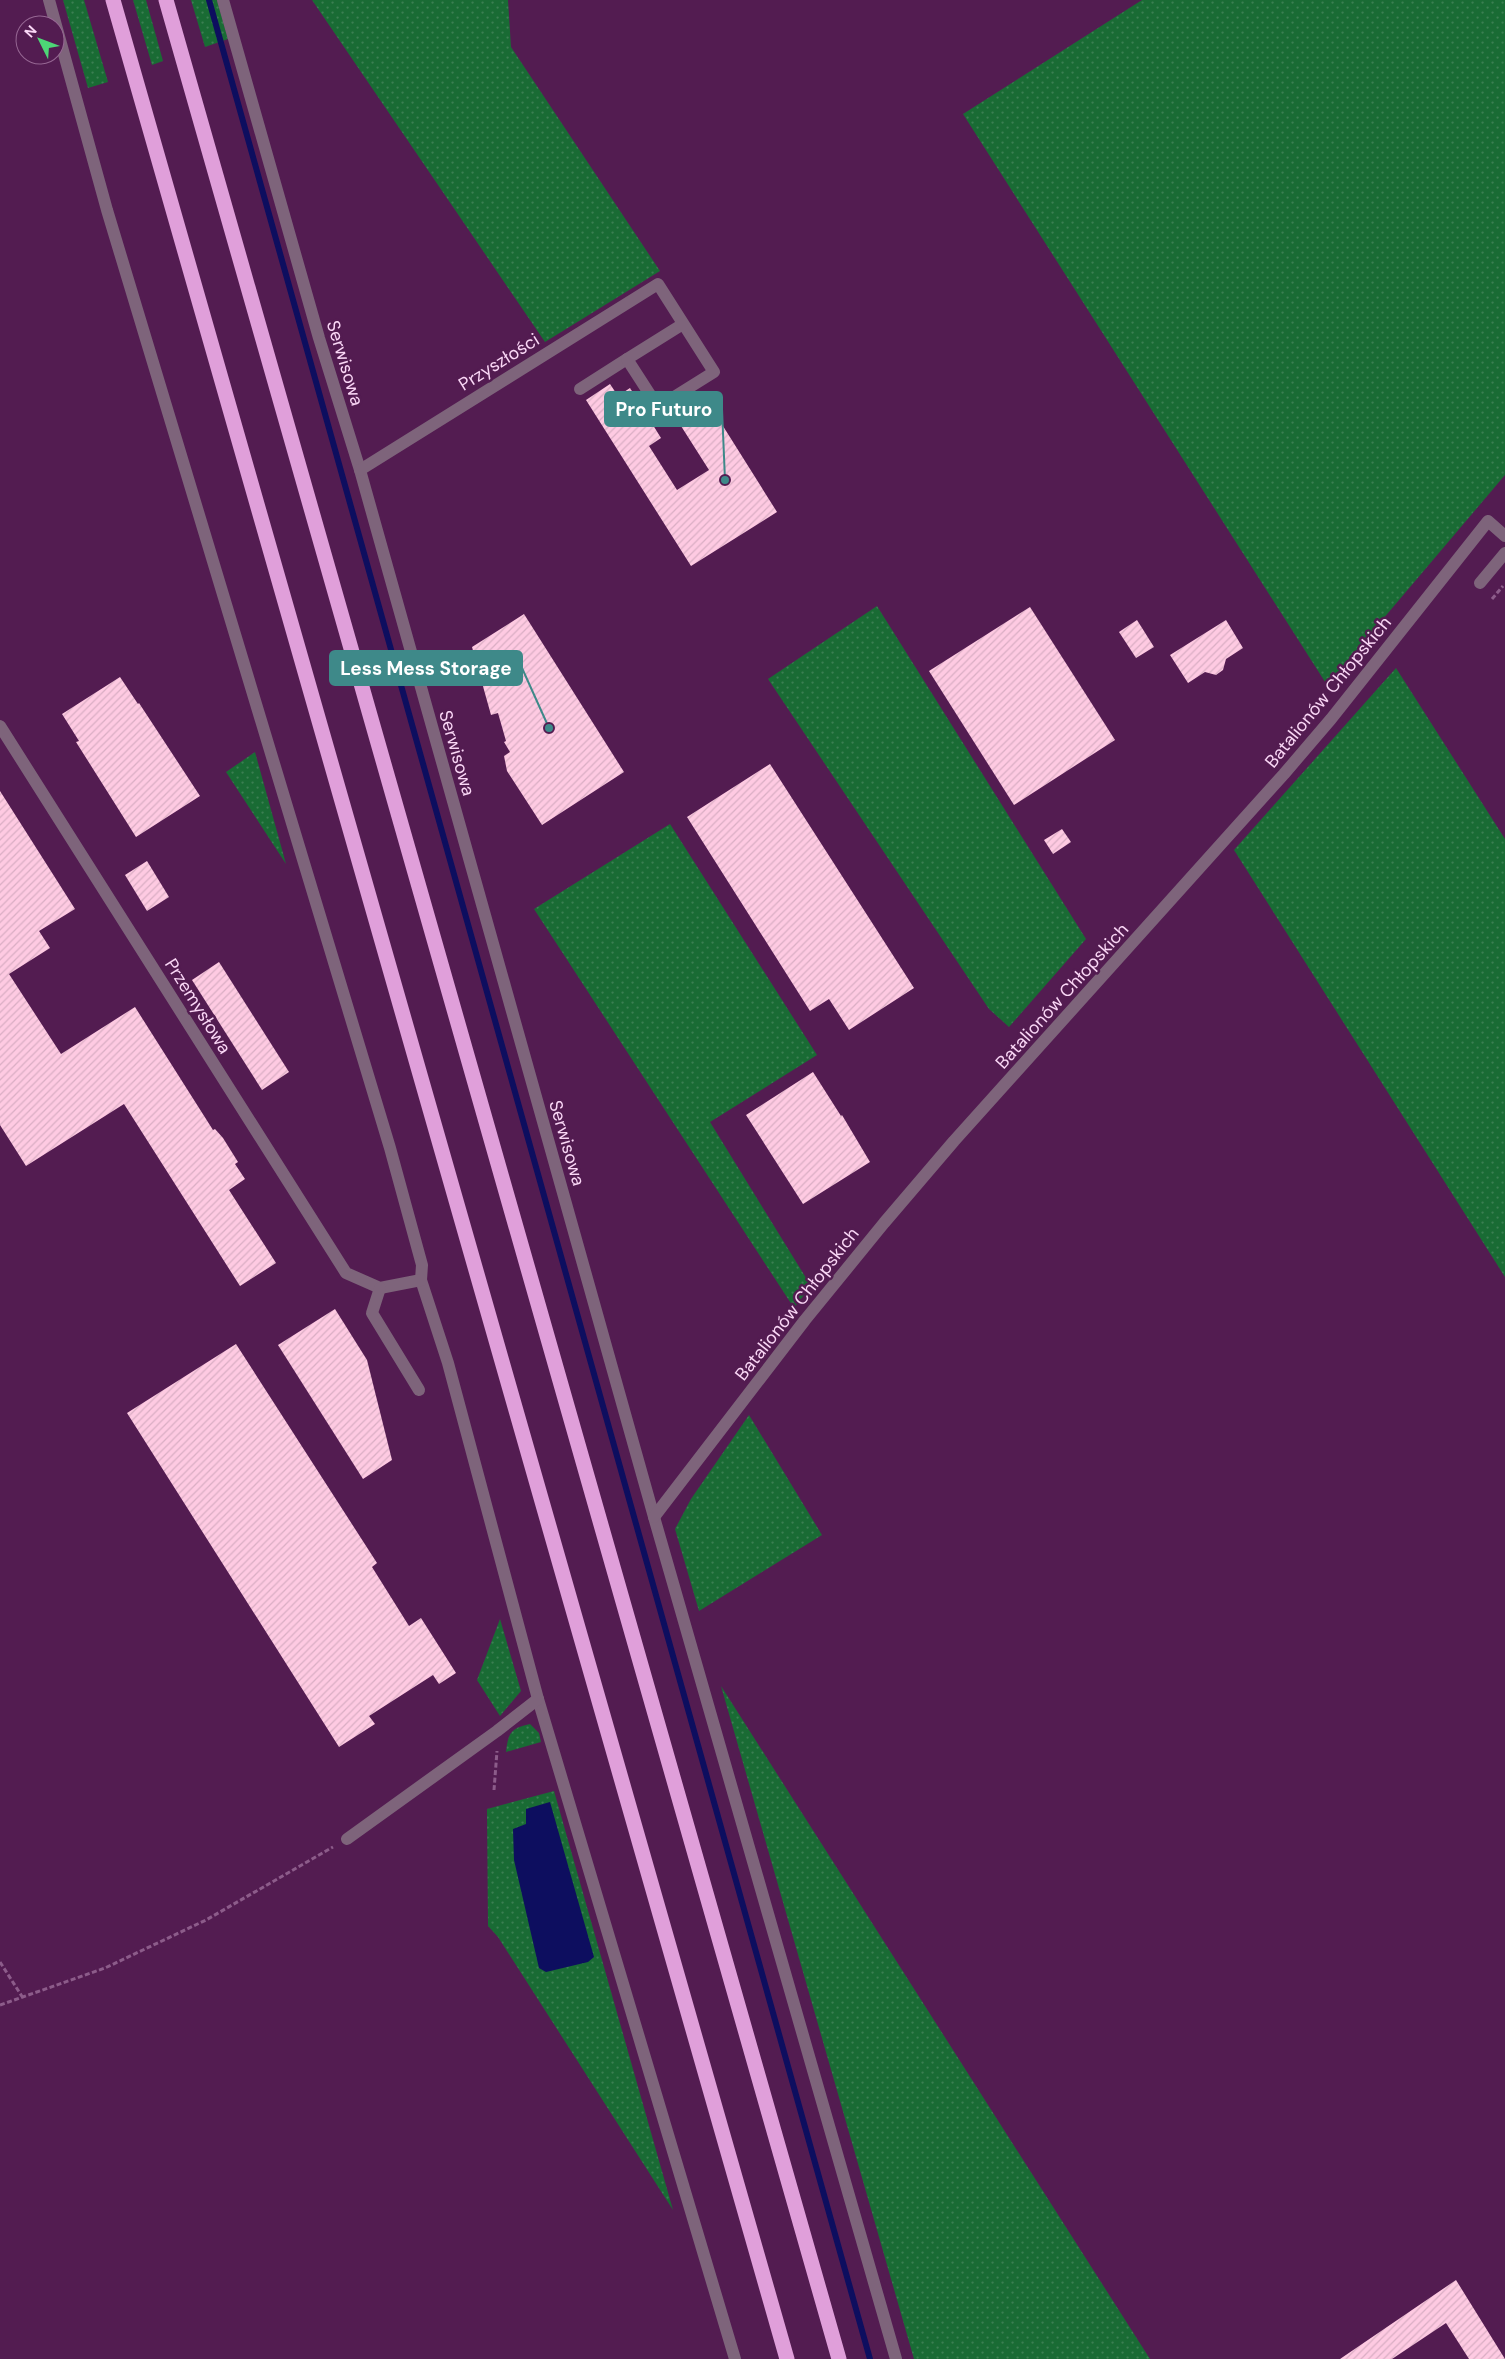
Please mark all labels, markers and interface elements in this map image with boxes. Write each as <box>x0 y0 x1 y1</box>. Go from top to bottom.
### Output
north arrow <box>15 15 65 65</box>
text: N <box>20 21 40 41</box>
street label: Serwisowa <box>321 317 369 409</box>
street label: Przyszłości <box>454 328 544 396</box>
callout: Pro Futuro <box>605 392 722 426</box>
text: Pro Futuro <box>616 397 712 422</box>
street label: Batalionów Chłopskich <box>1259 611 1397 773</box>
callout: Less Mess Storage <box>330 651 522 685</box>
text: Less Mess Storage <box>340 656 512 681</box>
street label: Serwisowa <box>433 707 481 799</box>
street label: Batalionów Chłopskich <box>990 918 1134 1074</box>
street label: Przemysłowa <box>159 954 237 1058</box>
street label: Serwisowa <box>543 1097 591 1189</box>
street label: Batalionów Chłopskich <box>730 1222 864 1386</box>

